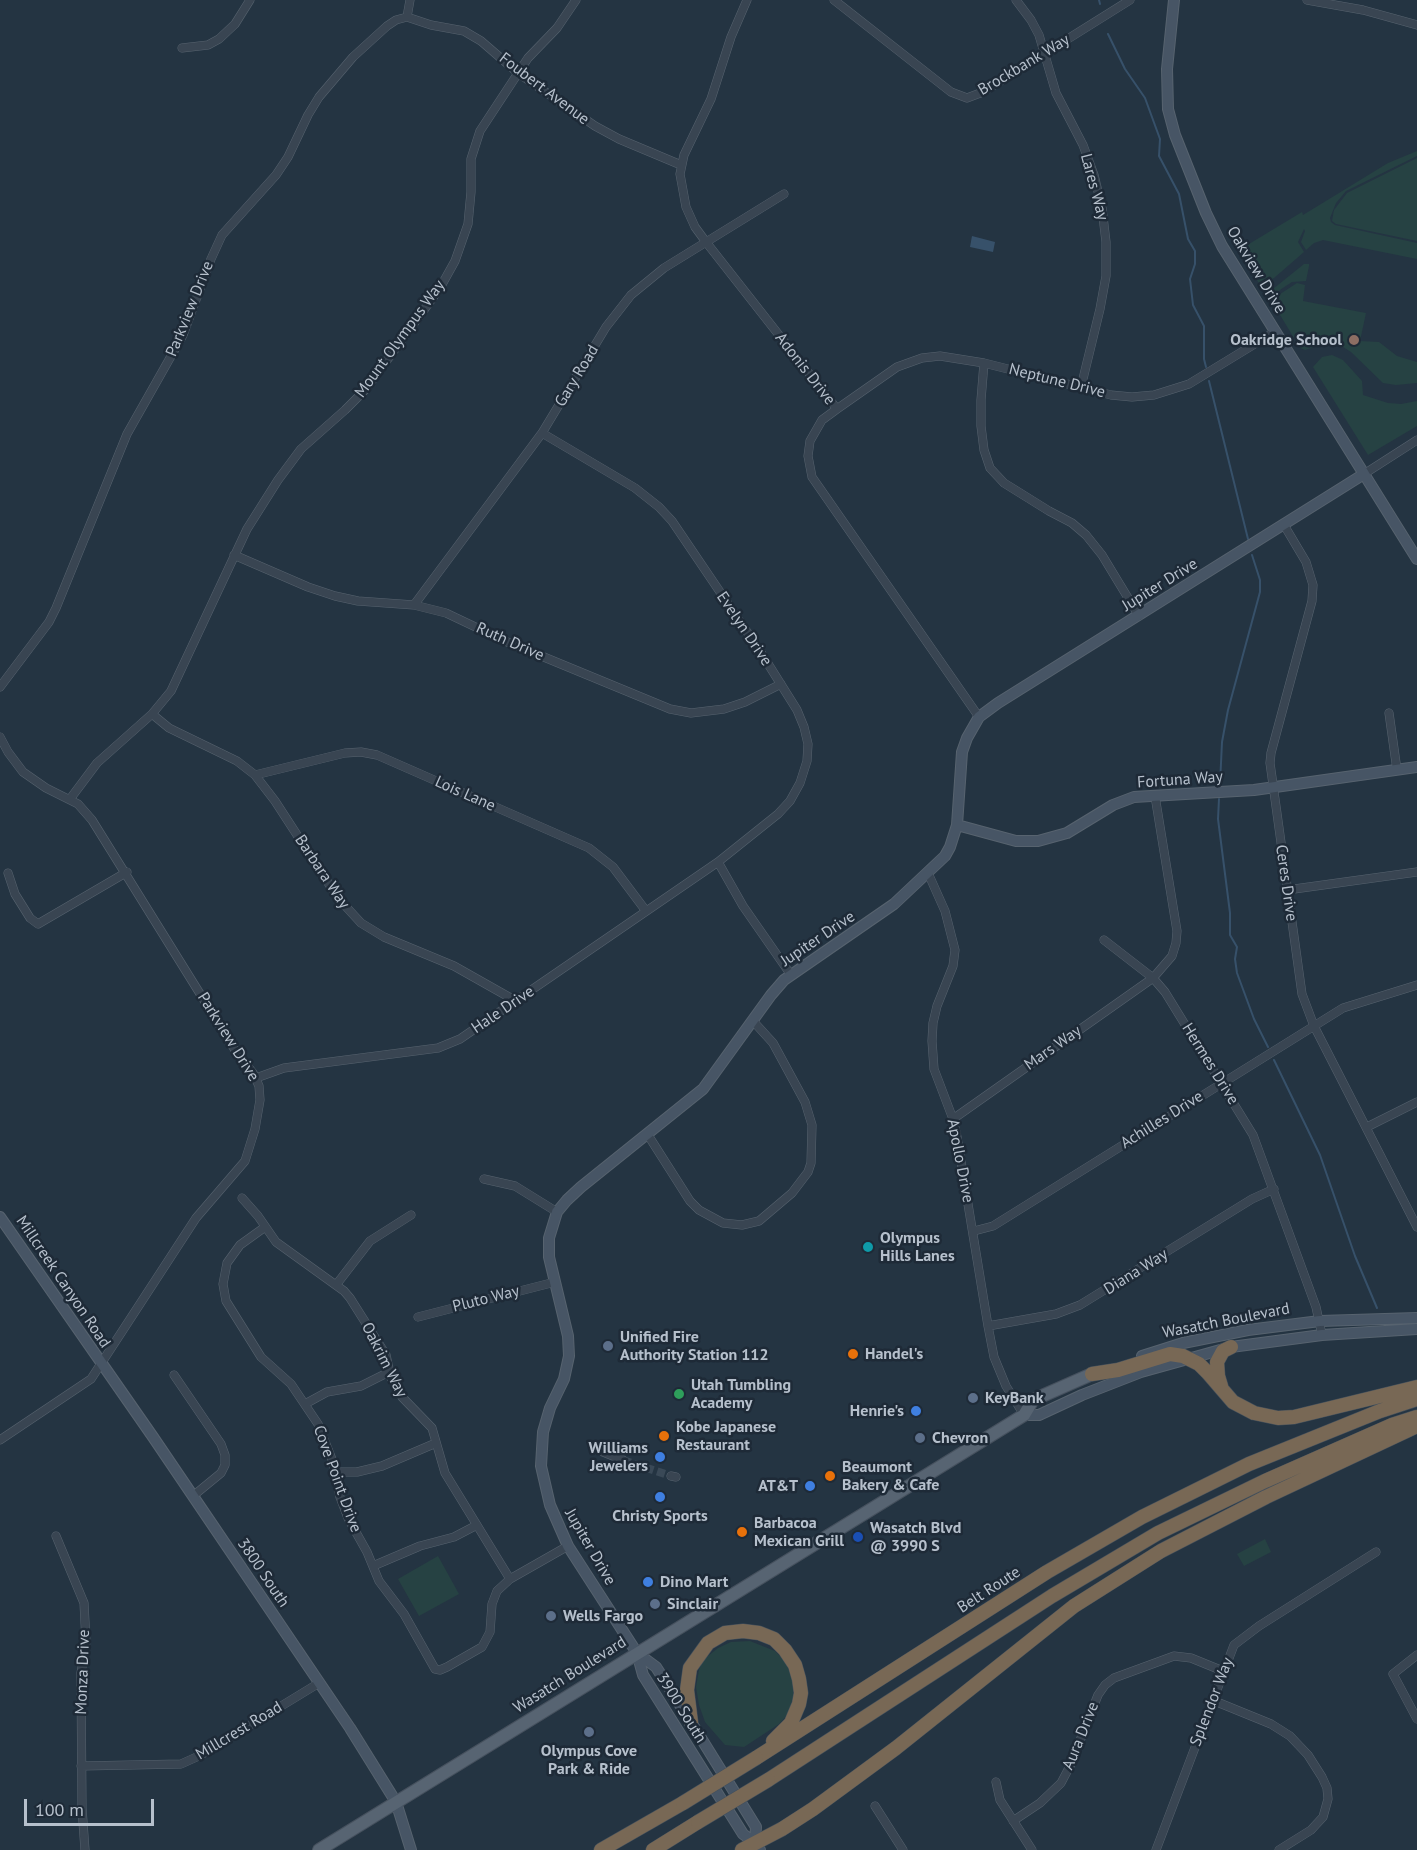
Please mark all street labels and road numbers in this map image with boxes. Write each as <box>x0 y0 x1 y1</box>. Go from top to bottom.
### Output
street label: Brockbank Way <box>975 30 1073 100</box>
street label: Foubert Avenue <box>495 49 593 129</box>
street label: Lares Way <box>1076 151 1112 223</box>
street label: Oakview Drive <box>1222 223 1290 317</box>
street label: Parkview Drive <box>162 259 218 359</box>
street label: Mount Olympus Way <box>351 276 449 402</box>
street label: Adonis Drive <box>771 329 839 409</box>
street label: Gary Road <box>551 342 603 410</box>
street label: Neptune Drive <box>1007 360 1107 402</box>
street label: Jupiter Drive <box>1119 554 1201 616</box>
street label: Evelyn Drive <box>712 588 776 670</box>
street label: Ruth Drive <box>473 619 547 665</box>
street label: Fortuna Way <box>1137 767 1223 793</box>
street label: Lois Lane <box>432 772 498 816</box>
street label: Barbara Way <box>290 831 354 913</box>
street label: Ceres Drive <box>1271 843 1301 923</box>
street label: Jupiter Drive <box>777 907 859 971</box>
street label: Hale Drive <box>468 982 538 1038</box>
street label: Parkview Drive <box>193 989 263 1085</box>
street label: Hermes Drive <box>1177 1020 1243 1108</box>
street label: Mars Way <box>1021 1021 1085 1075</box>
street label: Achilles Drive <box>1117 1087 1207 1153</box>
street label: Apollo Drive <box>943 1118 977 1204</box>
street label: Millcreek Canyon Road <box>12 1212 114 1352</box>
street label: Diana Way <box>1101 1245 1171 1299</box>
street label: Pluto Way <box>451 1281 521 1317</box>
street label: Wasatch Boulevard <box>1161 1299 1291 1343</box>
street label: Oakrim Way <box>357 1319 411 1401</box>
street label: Cove Point Drive <box>309 1423 365 1535</box>
street label: Jupiter Drive <box>560 1505 620 1589</box>
street label: 3800 South <box>233 1535 293 1611</box>
street label: Belt Route <box>954 1563 1024 1617</box>
street label: Monza Drive <box>72 1629 94 1715</box>
street label: Wasatch Boulevard <box>510 1633 630 1717</box>
street label: Splendor Way <box>1186 1655 1238 1749</box>
street label: 3900 South <box>652 1669 710 1747</box>
street label: Millcrest Road <box>192 1698 286 1764</box>
street label: Aura Drive <box>1059 1699 1103 1773</box>

